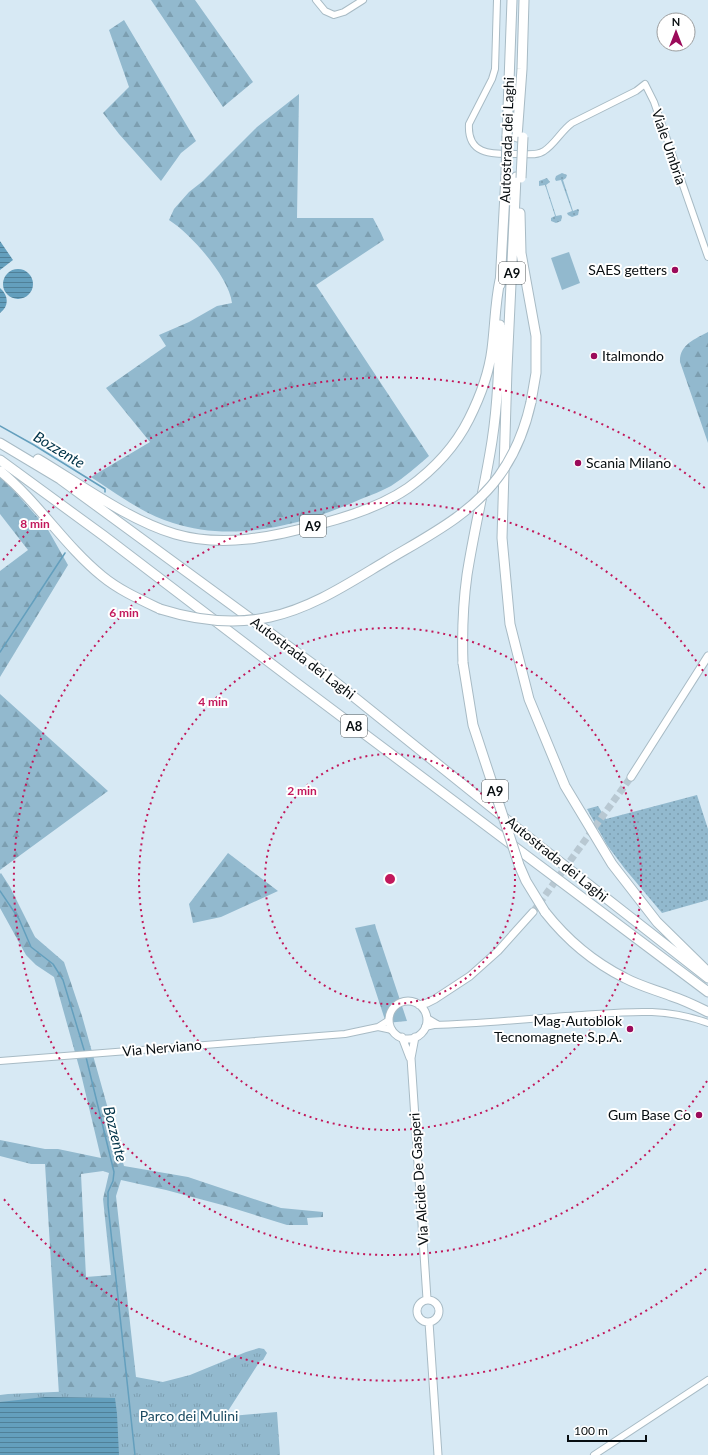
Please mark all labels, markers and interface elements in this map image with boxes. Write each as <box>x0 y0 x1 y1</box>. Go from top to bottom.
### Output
north arrow <box>656 12 696 52</box>
text: N <box>672 15 680 28</box>
street label: Autostrada dei Laghi <box>496 77 517 203</box>
street label: Viale Umbria <box>649 107 690 187</box>
place label: SAES getters <box>588 261 667 278</box>
road number: A9 <box>499 262 525 284</box>
marker: SAES getters <box>670 265 680 275</box>
place label: Italmondo <box>602 347 664 364</box>
marker: Italmondo <box>589 351 599 361</box>
water label: Bozzente <box>31 427 88 471</box>
place label: Scania Milano <box>586 454 671 471</box>
marker: Scania Milano <box>573 458 583 468</box>
road number: A9 <box>300 515 326 537</box>
text: 8 min <box>20 516 50 531</box>
text: 6 min <box>109 605 139 620</box>
street label: Autostrada dei Laghi <box>248 613 359 702</box>
text: 4 min <box>198 694 228 709</box>
road number: A8 <box>341 715 367 737</box>
road number: A9 <box>482 780 508 802</box>
text: 2 min <box>287 783 317 798</box>
street label: Autostrada dei Laghi <box>503 812 612 905</box>
centre of rings <box>383 872 397 886</box>
place label: Mag-Autoblok Tecnomagnete S.p.A. <box>494 1012 623 1045</box>
marker: Mag-Autoblok Tecnomagnete S.p.A. <box>625 1024 635 1034</box>
street label: Via Nerviano <box>122 1036 202 1059</box>
water label: Bozzente <box>100 1104 132 1163</box>
place label: Gum Base Co <box>608 1106 691 1123</box>
marker: Gum Base Co <box>694 1110 704 1120</box>
street label: Via Alcide De Gasperi <box>405 1112 432 1246</box>
park label: Parco dei Mulini <box>140 1407 238 1424</box>
scale bar <box>568 1417 646 1443</box>
text: 100 m <box>574 1423 608 1438</box>

